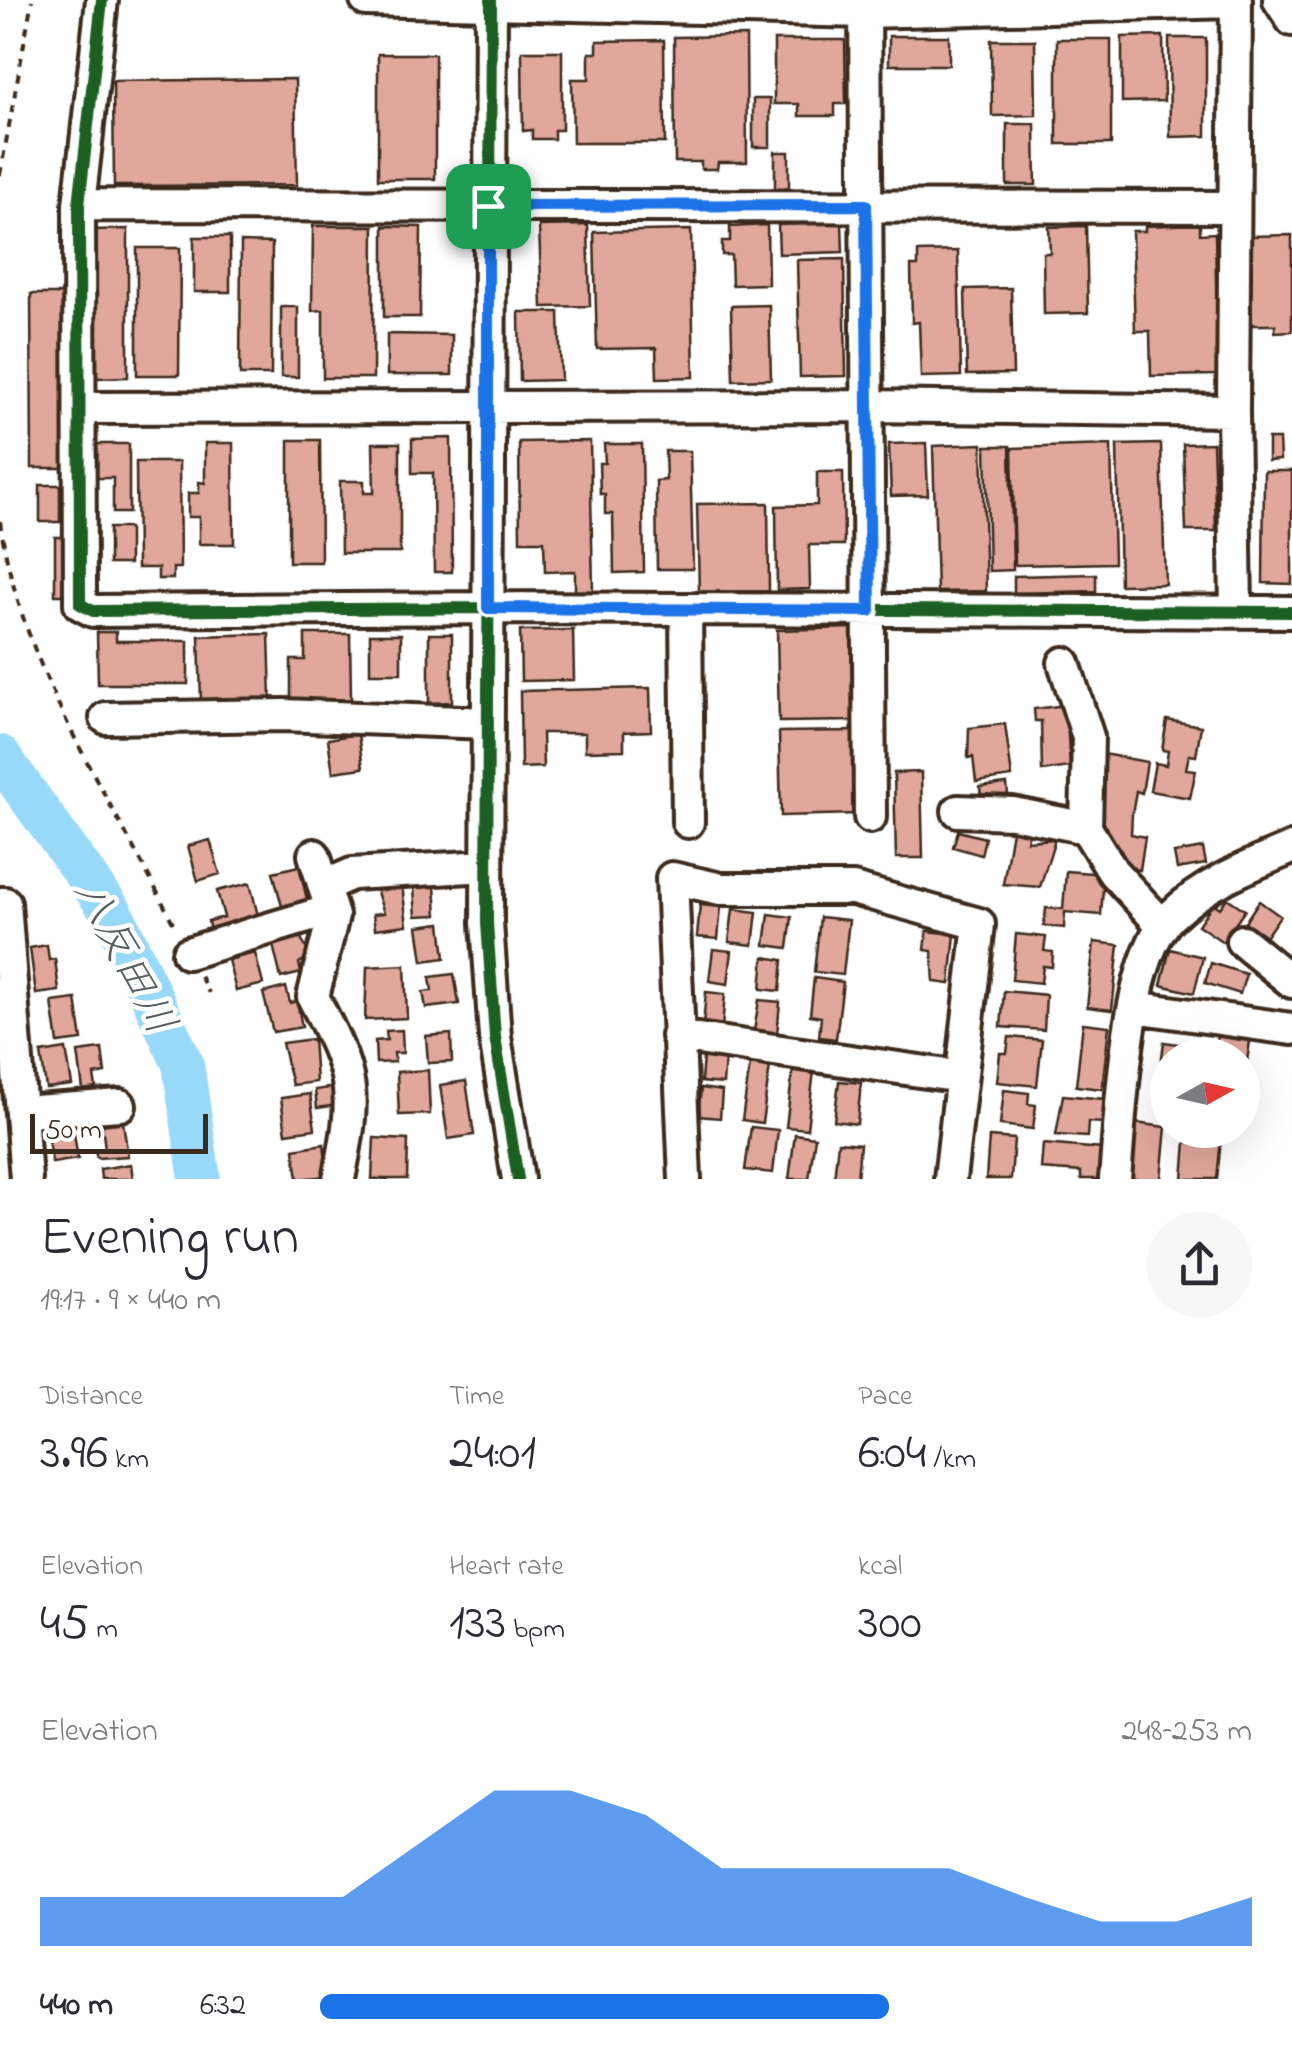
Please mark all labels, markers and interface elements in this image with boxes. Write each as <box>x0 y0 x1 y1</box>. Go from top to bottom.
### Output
pin <box>446 164 531 249</box>
icon: arrive <box>461 179 516 234</box>
water label: 八反田川 <box>57 870 189 1047</box>
north arrow <box>1150 1038 1260 1148</box>
map controls <box>1150 1038 1260 1148</box>
scale bar <box>30 1109 208 1154</box>
text: 50 m <box>45 1111 102 1152</box>
text: Evening run <box>40 1200 299 1280</box>
button: share <box>1147 1212 1252 1317</box>
text: 19:17 · 9 × 440 m <box>40 1278 221 1325</box>
text: Distance <box>40 1377 143 1418</box>
text: Time <box>449 1377 504 1418</box>
text: Pace <box>858 1377 913 1418</box>
text: 3.96 <box>40 1418 108 1491</box>
text: 24:01 <box>449 1418 536 1491</box>
text: 6:04 <box>858 1418 926 1491</box>
text: km <box>108 1440 149 1481</box>
text: /km <box>926 1440 976 1481</box>
text: Elevation <box>40 1547 143 1588</box>
text: Heart rate <box>449 1547 564 1588</box>
text: kcal <box>858 1547 903 1588</box>
text: 45 <box>40 1588 89 1661</box>
text: 133 <box>449 1588 506 1661</box>
text: 300 <box>858 1588 922 1661</box>
text: m <box>89 1610 118 1651</box>
text: bpm <box>506 1610 565 1651</box>
text: Elevation <box>40 1709 158 1756</box>
text: 248–253 m <box>1121 1709 1252 1756</box>
text: 440 m <box>40 1983 113 2030</box>
text: 6:32 <box>200 1983 246 2030</box>

